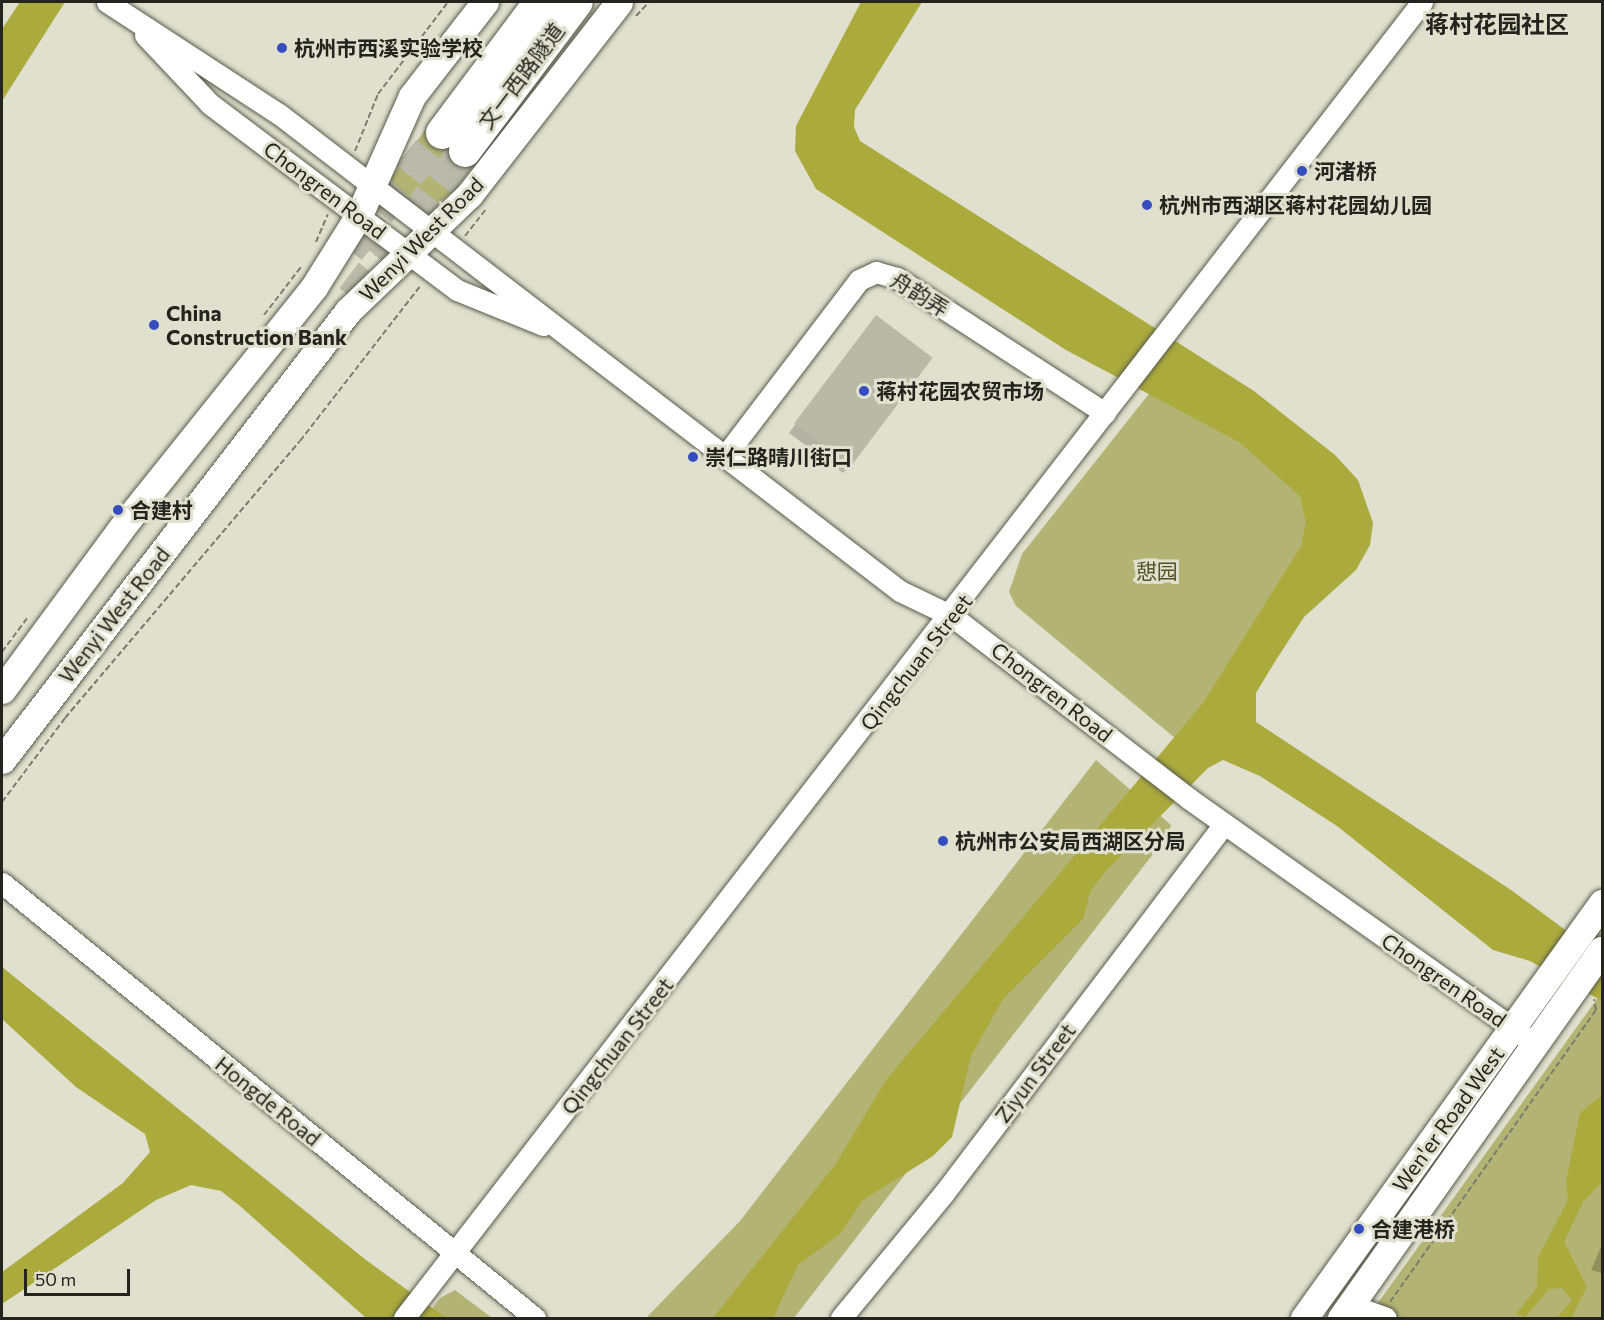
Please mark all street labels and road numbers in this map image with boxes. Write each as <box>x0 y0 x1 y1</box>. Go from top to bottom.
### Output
street label: 文一西路隧道 <box>473 18 569 134</box>
street label: Chongren Road <box>259 136 391 244</box>
street label: Wenyi West Road <box>354 172 488 306</box>
street label: 舟韵弄 <box>887 267 953 321</box>
street label: Wenyi West Road <box>53 542 175 688</box>
street label: Qingchuan Street <box>855 589 977 735</box>
street label: Chongren Road <box>986 637 1118 747</box>
street label: Chongren Road <box>1377 928 1511 1032</box>
street label: Qingchuan Street <box>556 973 678 1119</box>
street label: Ziyun Street <box>990 1018 1080 1128</box>
street label: Wen'er Road West <box>1387 1042 1509 1196</box>
street label: Hongde Road <box>210 1051 326 1151</box>

